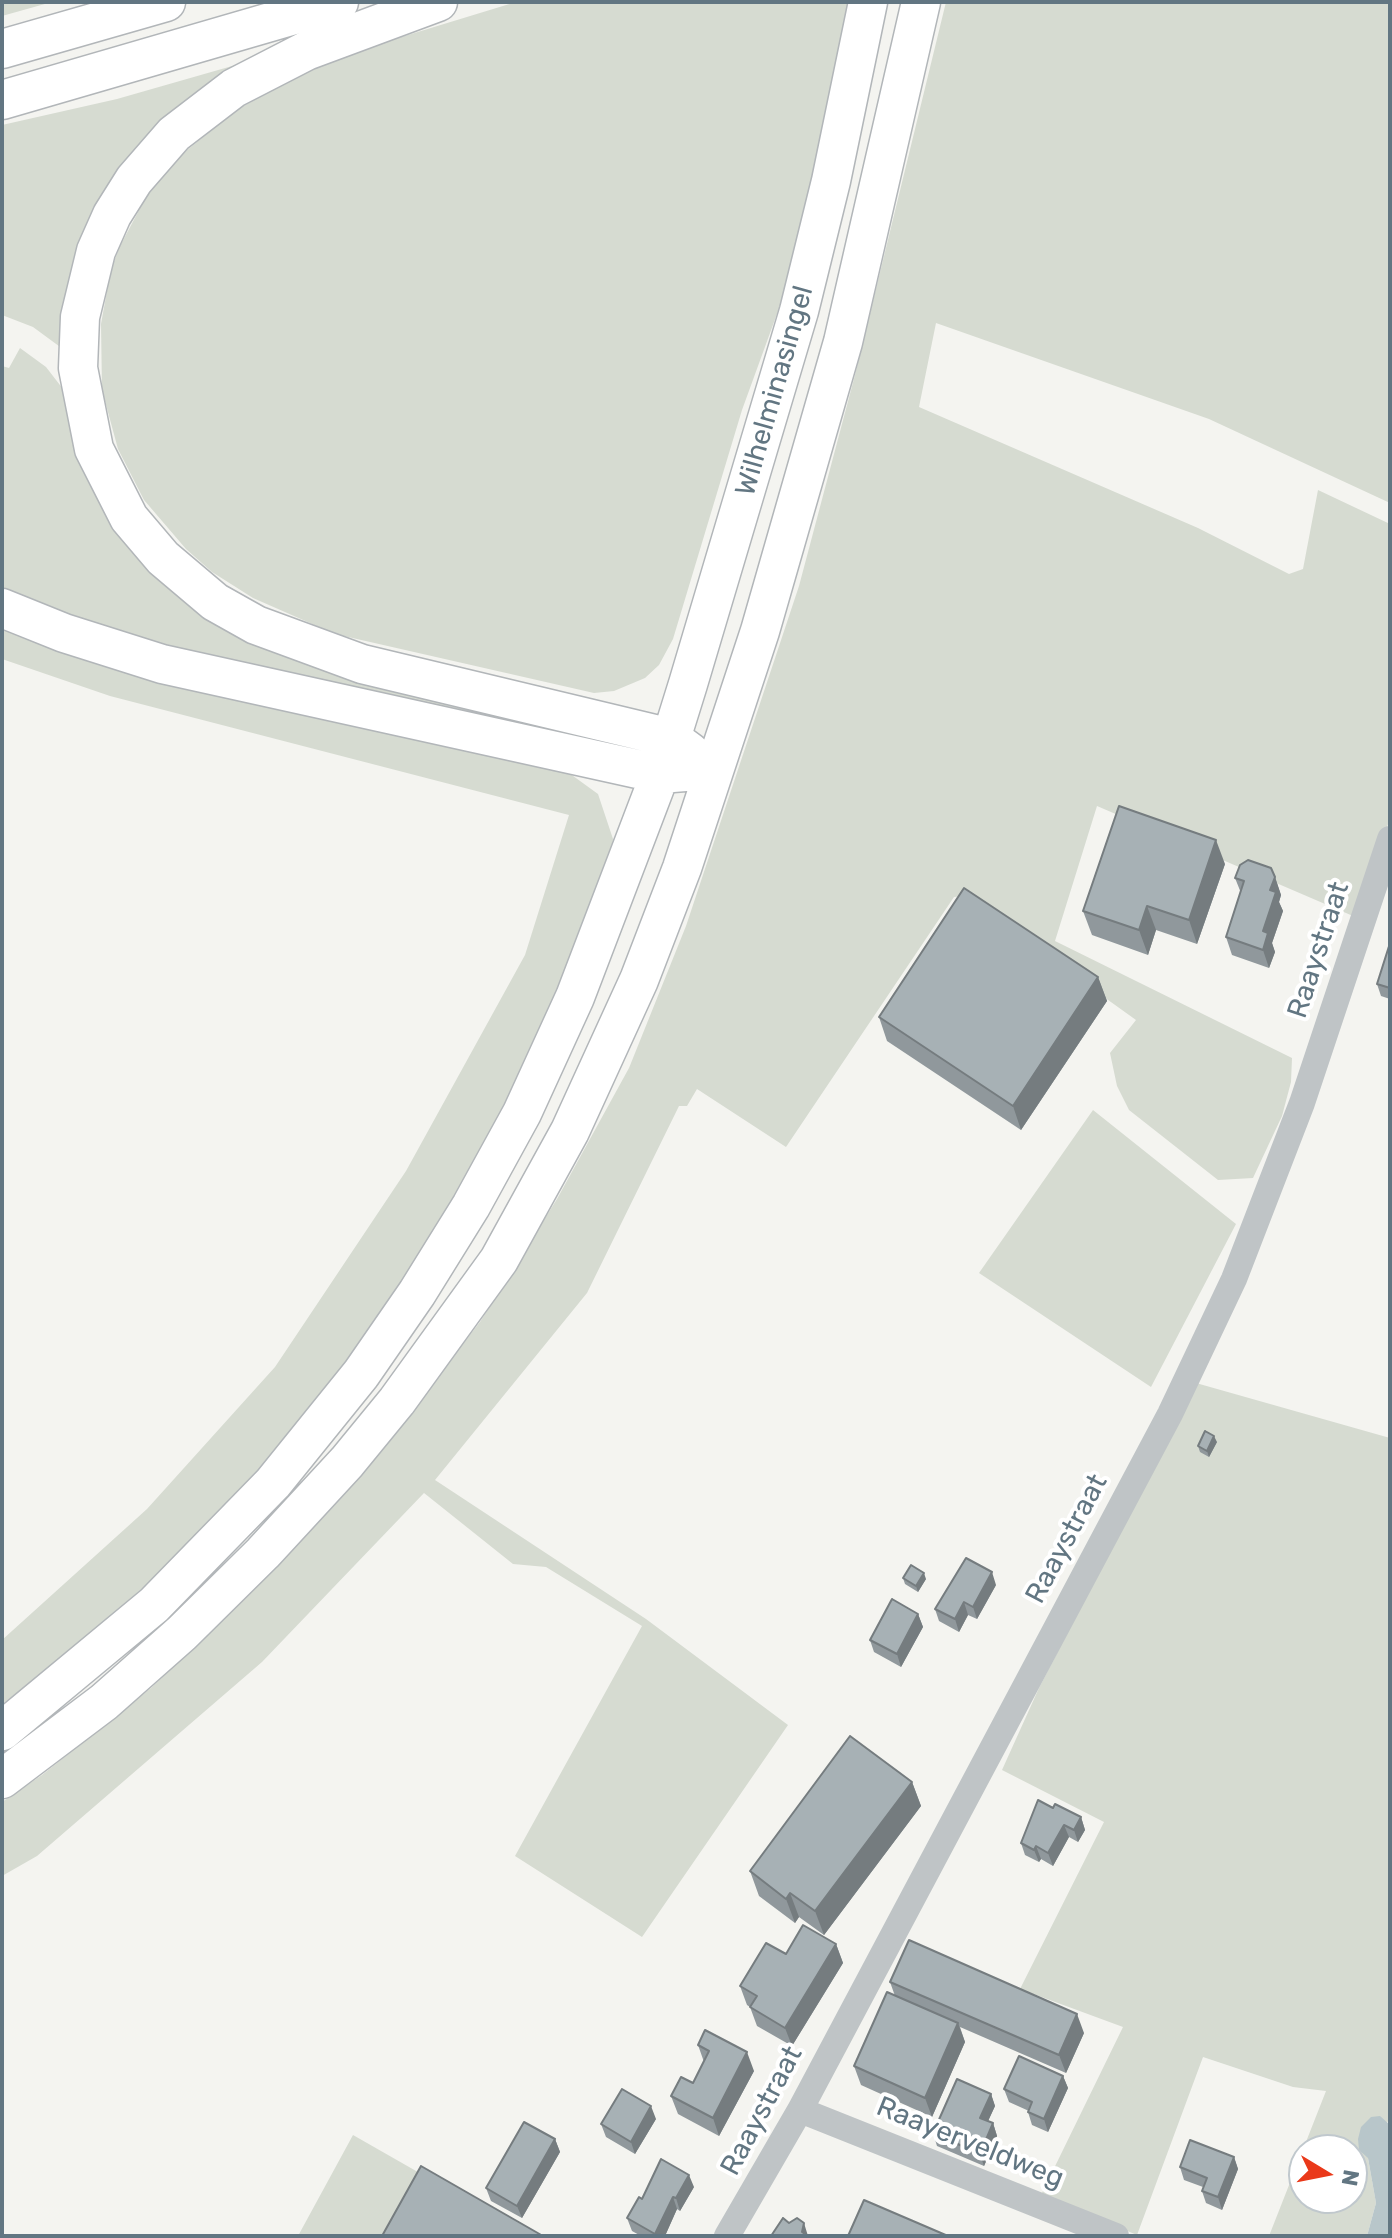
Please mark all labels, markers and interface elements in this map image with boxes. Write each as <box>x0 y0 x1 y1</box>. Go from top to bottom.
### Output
street label: Wilhelminasingel <box>729 282 821 500</box>
street label: Raaystraat <box>1281 878 1357 1022</box>
street label: Raaystraat <box>1019 1469 1115 1609</box>
street label: Raaystraat <box>714 2041 810 2181</box>
street label: Raayerveldweg <box>872 2090 1068 2196</box>
north arrow <box>1288 2134 1368 2214</box>
text: N <box>1335 2168 1365 2188</box>

